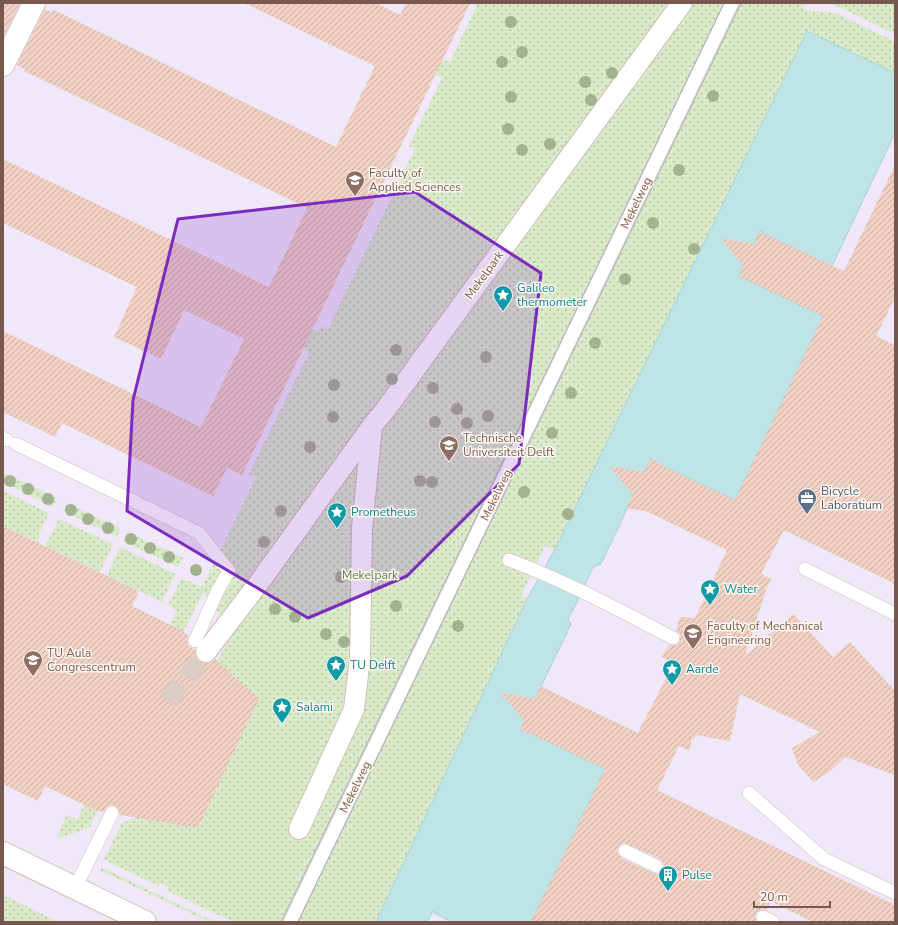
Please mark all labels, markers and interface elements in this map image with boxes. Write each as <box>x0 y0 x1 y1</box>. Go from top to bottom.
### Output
place label: Faculty of Applied Sciences <box>369 165 461 195</box>
school or university icon: Faculty of Applied Sciences <box>344 169 366 197</box>
street label: Mekelweg <box>617 174 655 232</box>
street label: Mekelpark <box>461 247 508 302</box>
place label: Galileo thermometer <box>517 280 588 310</box>
place icon: Galileo thermometer <box>492 284 514 312</box>
place label: Technische Universiteit Delft <box>463 430 555 460</box>
school or university icon: Technische Universiteit Delft <box>438 434 460 462</box>
street label: Mekelweg <box>477 466 515 524</box>
place label: Bicycle Laboratium <box>821 483 882 513</box>
office icon: Bicycle Laboratium <box>796 487 818 515</box>
place icon: Prometheus <box>326 501 348 529</box>
place label: Prometheus <box>351 504 416 520</box>
park label: Mekelpark <box>342 567 399 583</box>
place icon: Water <box>699 578 721 606</box>
place label: Water <box>724 581 758 597</box>
place label: Faculty of Mechanical Engineering <box>707 618 823 648</box>
school or university icon: Faculty of Mechanical Engineering <box>682 622 704 650</box>
place label: TU Aula Congrescentrum <box>47 645 136 675</box>
school or university icon: TU Aula Congrescentrum <box>22 649 44 677</box>
place icon: TU Delft <box>325 654 347 682</box>
place label: TU Delft <box>350 657 397 673</box>
place icon: Aarde <box>661 658 683 686</box>
place label: Aarde <box>686 661 719 677</box>
place icon: Salami <box>271 696 293 724</box>
place label: Salami <box>296 699 333 715</box>
street label: Mekelweg <box>336 758 374 816</box>
building icon: Pulse <box>657 864 679 892</box>
place label: Pulse <box>682 867 712 883</box>
scale bar <box>754 883 830 909</box>
text: 20 m <box>760 889 788 905</box>

